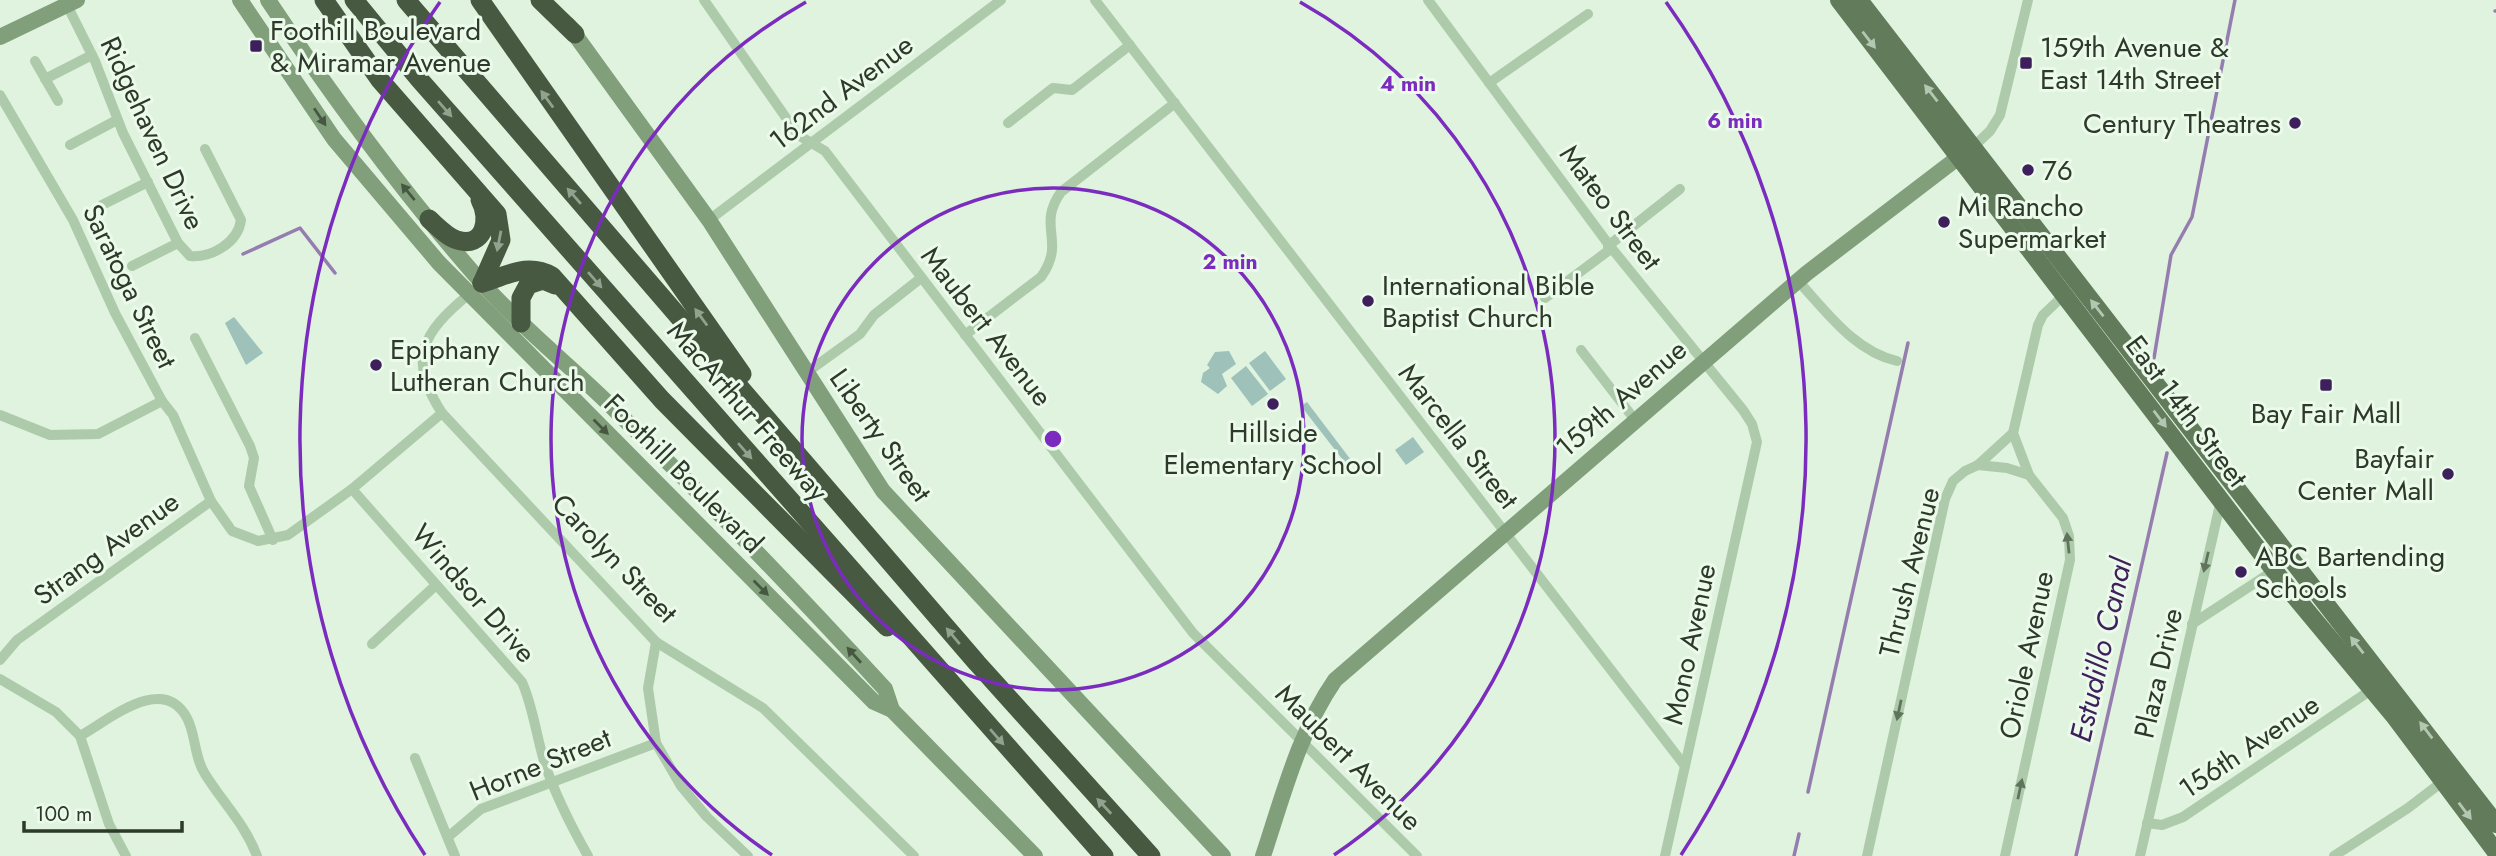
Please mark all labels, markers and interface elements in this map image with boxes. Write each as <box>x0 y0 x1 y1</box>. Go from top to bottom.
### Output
place label: Foothill Boulevard & Miramar Avenue <box>270 10 491 83</box>
street label: 162nd Avenue <box>761 25 922 160</box>
place label: 159th Avenue & East 14th Street <box>2040 27 2229 100</box>
street label: Ridgehaven Drive <box>90 30 215 237</box>
one-way arrow <box>1862 30 1877 48</box>
marker: Foothill Boulevard & Miramar Avenue <box>248 38 264 54</box>
marker: 159th Avenue & East 14th Street <box>2018 55 2034 71</box>
text: 4 min <box>1380 69 1436 99</box>
one-way arrow <box>1924 84 1938 102</box>
one-way arrow <box>540 90 554 108</box>
one-way arrow <box>437 100 453 118</box>
place label: Century Theatres <box>2083 103 2281 144</box>
text: 6 min <box>1707 106 1763 136</box>
one-way arrow <box>313 108 326 127</box>
marker: Century Theatres <box>2287 115 2303 131</box>
street label: Mateo Street <box>1550 136 1672 279</box>
place label: 76 <box>2042 150 2073 191</box>
marker: 76 <box>2020 162 2036 178</box>
one-way arrow <box>401 184 416 201</box>
place label: Mi Rancho Supermarket <box>1958 186 2106 259</box>
one-way arrow <box>566 187 582 205</box>
street label: Saratoga Street <box>72 197 187 376</box>
marker: Mi Rancho Supermarket <box>1936 214 1952 230</box>
one-way arrow <box>493 230 504 252</box>
street label: Maubert Avenue <box>911 238 1062 415</box>
text: 2 min <box>1202 247 1258 277</box>
place label: International Bible Baptist Church <box>1382 265 1595 338</box>
one-way arrow <box>587 271 603 289</box>
marker: International Bible Baptist Church <box>1360 293 1376 309</box>
one-way arrow <box>2089 300 2104 318</box>
one-way arrow <box>694 308 708 326</box>
street label: MacArthur Freeway <box>658 312 838 511</box>
street label: East 14th Street <box>2116 327 2258 496</box>
place label: Epiphany Lutheran Church <box>390 329 585 402</box>
street label: 159th Avenue <box>1547 330 1696 467</box>
street label: Marcella Street <box>1389 355 1529 518</box>
marker: Epiphany Lutheran Church <box>368 357 384 373</box>
street label: Liberty Street <box>820 360 942 510</box>
marker: Bay Fair Mall <box>2318 377 2334 393</box>
street label: Foothill Boulevard <box>595 384 773 562</box>
place label: Bay Fair Mall <box>2251 393 2401 434</box>
marker: Hillside Elementary School <box>1265 396 1281 412</box>
one-way arrow <box>2153 410 2168 428</box>
place label: Hillside Elementary School <box>1163 412 1383 485</box>
one-way arrow <box>593 419 609 435</box>
centre of rings <box>1041 427 1065 451</box>
place label: Bayfair Center Mall <box>2298 438 2434 511</box>
one-way arrow <box>737 442 753 460</box>
marker: Bayfair Center Mall <box>2440 466 2456 482</box>
street label: Strang Avenue <box>25 481 188 615</box>
street label: Thrush Avenue <box>1869 483 1950 661</box>
street label: Carolyn Street <box>542 484 687 632</box>
street label: Windsor Drive <box>402 515 546 672</box>
one-way arrow <box>2062 532 2073 554</box>
place label: ABC Bartending Schools <box>2255 536 2445 609</box>
one-way arrow <box>2201 551 2212 573</box>
water label: Estudillo Canal <box>2058 552 2143 746</box>
street label: Mono Avenue <box>1652 560 1727 728</box>
marker: ABC Bartending Schools <box>2233 564 2249 580</box>
street label: Oriole Avenue <box>1989 567 2064 743</box>
one-way arrow <box>753 580 770 597</box>
street label: Plaza Drive <box>2124 604 2193 742</box>
one-way arrow <box>945 627 961 645</box>
one-way arrow <box>2350 636 2364 654</box>
one-way arrow <box>846 647 862 664</box>
street label: Maubert Avenue <box>1266 675 1431 840</box>
street label: 156th Avenue <box>2171 684 2328 809</box>
one-way arrow <box>1893 699 1904 721</box>
street label: Horne Street <box>463 717 617 811</box>
one-way arrow <box>2419 721 2433 739</box>
one-way arrow <box>989 728 1005 746</box>
one-way arrow <box>2014 778 2025 800</box>
scale bar <box>24 790 182 834</box>
one-way arrow <box>1096 797 1112 815</box>
text: 100 m <box>35 799 92 829</box>
one-way arrow <box>2457 802 2472 820</box>

